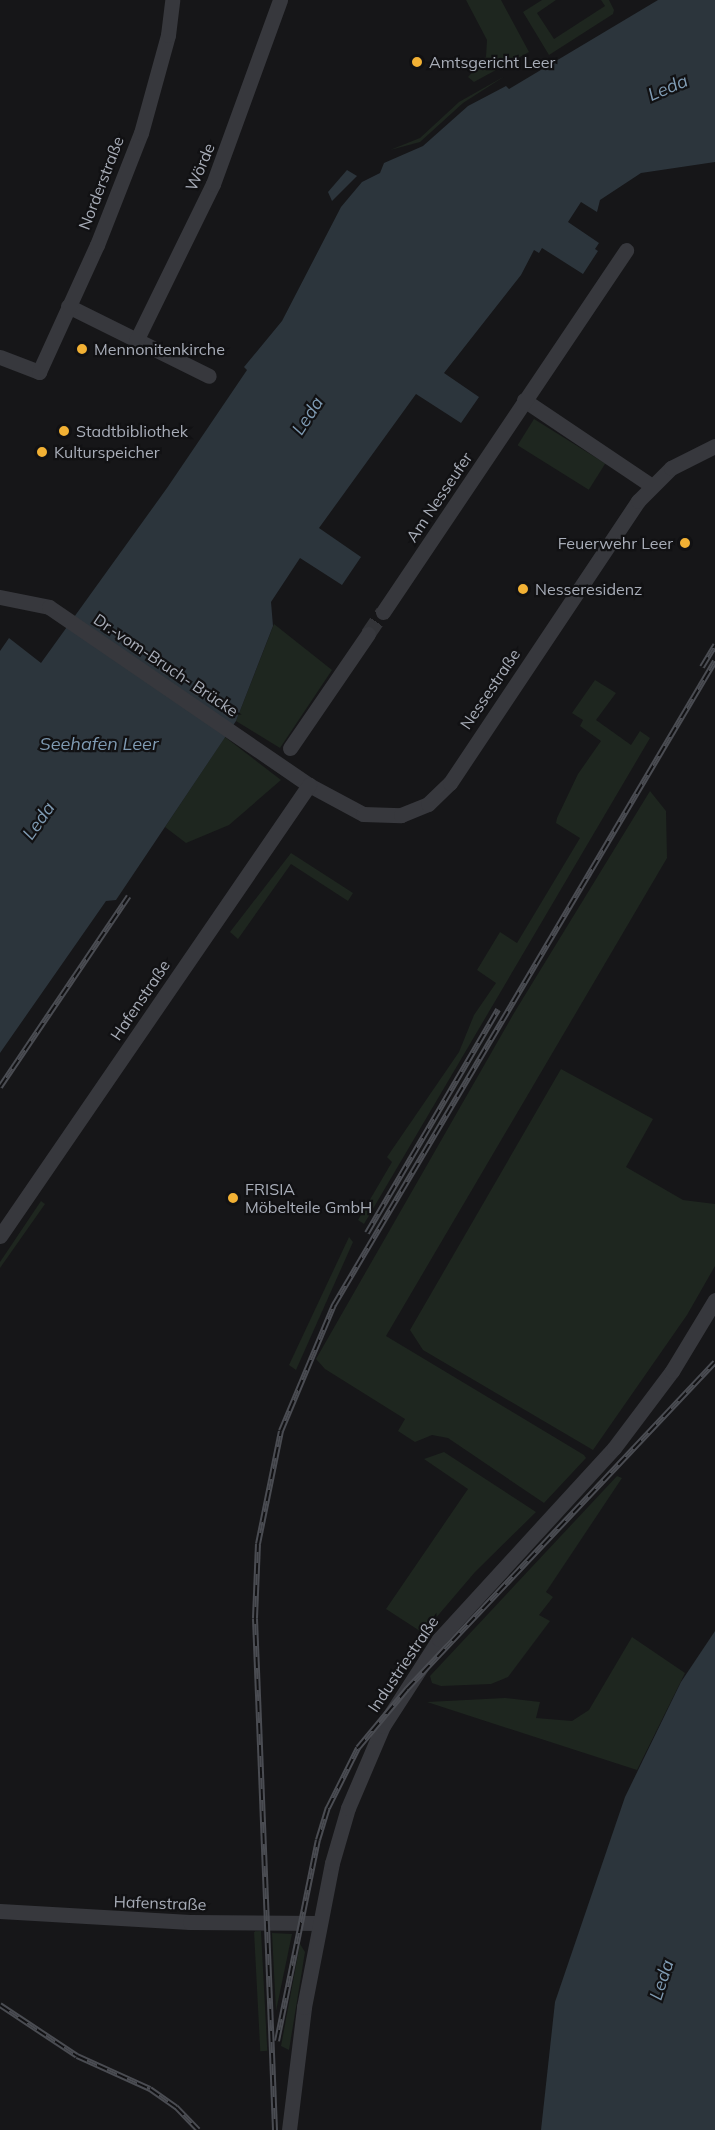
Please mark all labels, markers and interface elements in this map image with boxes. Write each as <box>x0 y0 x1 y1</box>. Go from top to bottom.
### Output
place label: Amtsgericht Leer <box>429 52 555 72</box>
marker: Amtsgericht Leer <box>410 55 424 69</box>
water label: Leda <box>645 70 691 106</box>
street label: Norderstraße <box>74 134 128 232</box>
street label: Wörde <box>181 140 219 194</box>
place label: Mennonitenkirche <box>94 339 225 359</box>
marker: Mennonitenkirche <box>75 342 89 356</box>
water label: Leda <box>288 393 328 439</box>
place label: Stadtbibliothek <box>76 421 188 441</box>
marker: Stadtbibliothek <box>57 424 71 438</box>
place label: Kulturspeicher <box>54 442 159 462</box>
marker: Kulturspeicher <box>35 445 49 459</box>
street label: Am Nesseufer <box>402 448 476 546</box>
place label: Feuerwehr Leer <box>558 533 673 553</box>
marker: Feuerwehr Leer <box>678 536 692 550</box>
place label: Nesseresidenz <box>535 579 642 599</box>
marker: Nesseresidenz <box>516 582 530 596</box>
street label: Dr.-vom-Bruch- Brücke <box>90 609 242 721</box>
street label: Nessestraße <box>456 645 524 733</box>
water label: Seehafen Leer <box>40 733 158 755</box>
water label: Leda <box>18 798 60 844</box>
street label: Hafenstraße <box>106 956 174 1044</box>
place label: FRISIA Möbelteile GmbH <box>245 1179 372 1217</box>
marker: FRISIA Möbelteile GmbH <box>226 1191 240 1205</box>
street label: Industriestraße <box>364 1612 442 1716</box>
street label: Hafenstraße <box>113 1892 207 1914</box>
water label: Leda <box>645 1957 679 2003</box>

